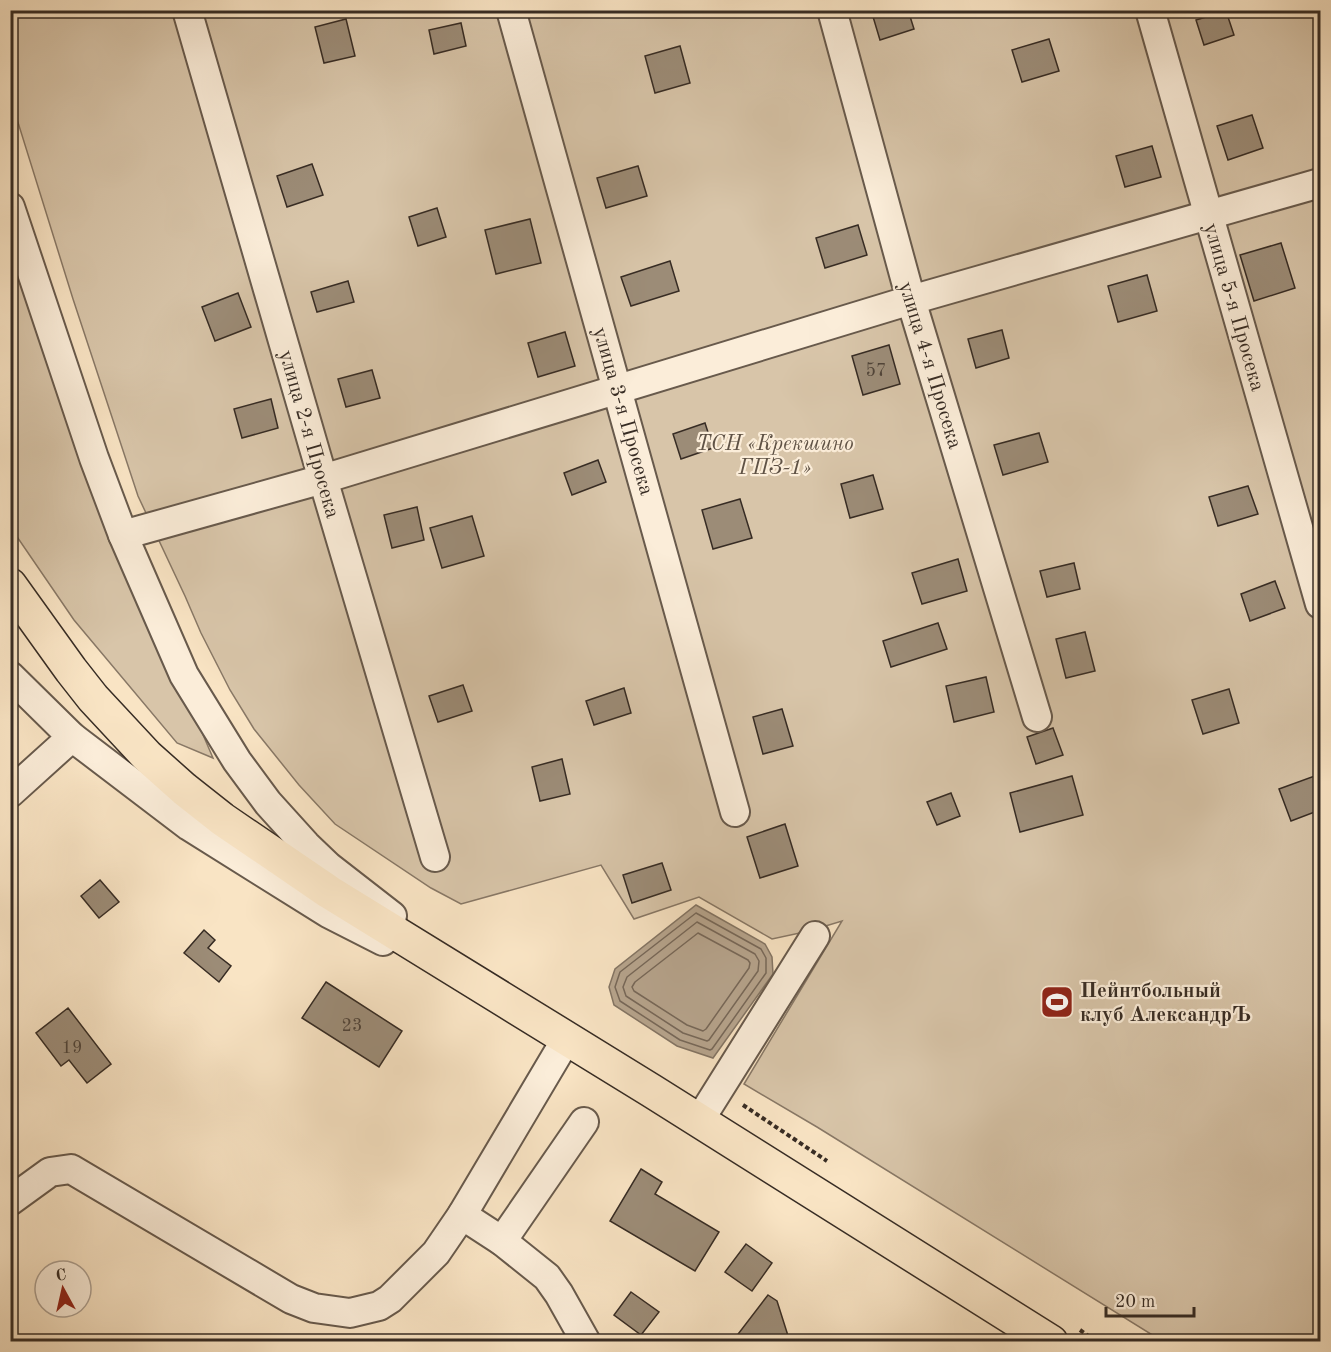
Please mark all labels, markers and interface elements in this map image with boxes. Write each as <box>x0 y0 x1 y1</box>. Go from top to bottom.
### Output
street label: улица 5-я Просека <box>1199 221 1268 394</box>
street label: улица 4-я Просека <box>894 279 965 452</box>
street label: улица 3-я Просека <box>588 325 657 498</box>
street label: улица 2-я Просека <box>274 348 343 521</box>
house number: 57 <box>866 362 886 380</box>
park label: ТСН «Крекшино ГПЗ-1» <box>696 434 854 479</box>
place label: Пейнтбольный клуб АлександрЪ <box>1080 981 1251 1026</box>
sports icon: Пейнтбольный клуб АлександрЪ <box>1039 984 1075 1020</box>
house number: 23 <box>342 1017 362 1035</box>
house number: 19 <box>62 1039 82 1057</box>
north arrow <box>33 1259 93 1319</box>
text: С <box>55 1267 68 1285</box>
scale bar <box>1106 1280 1194 1318</box>
text: 20 m <box>1115 1293 1155 1311</box>

